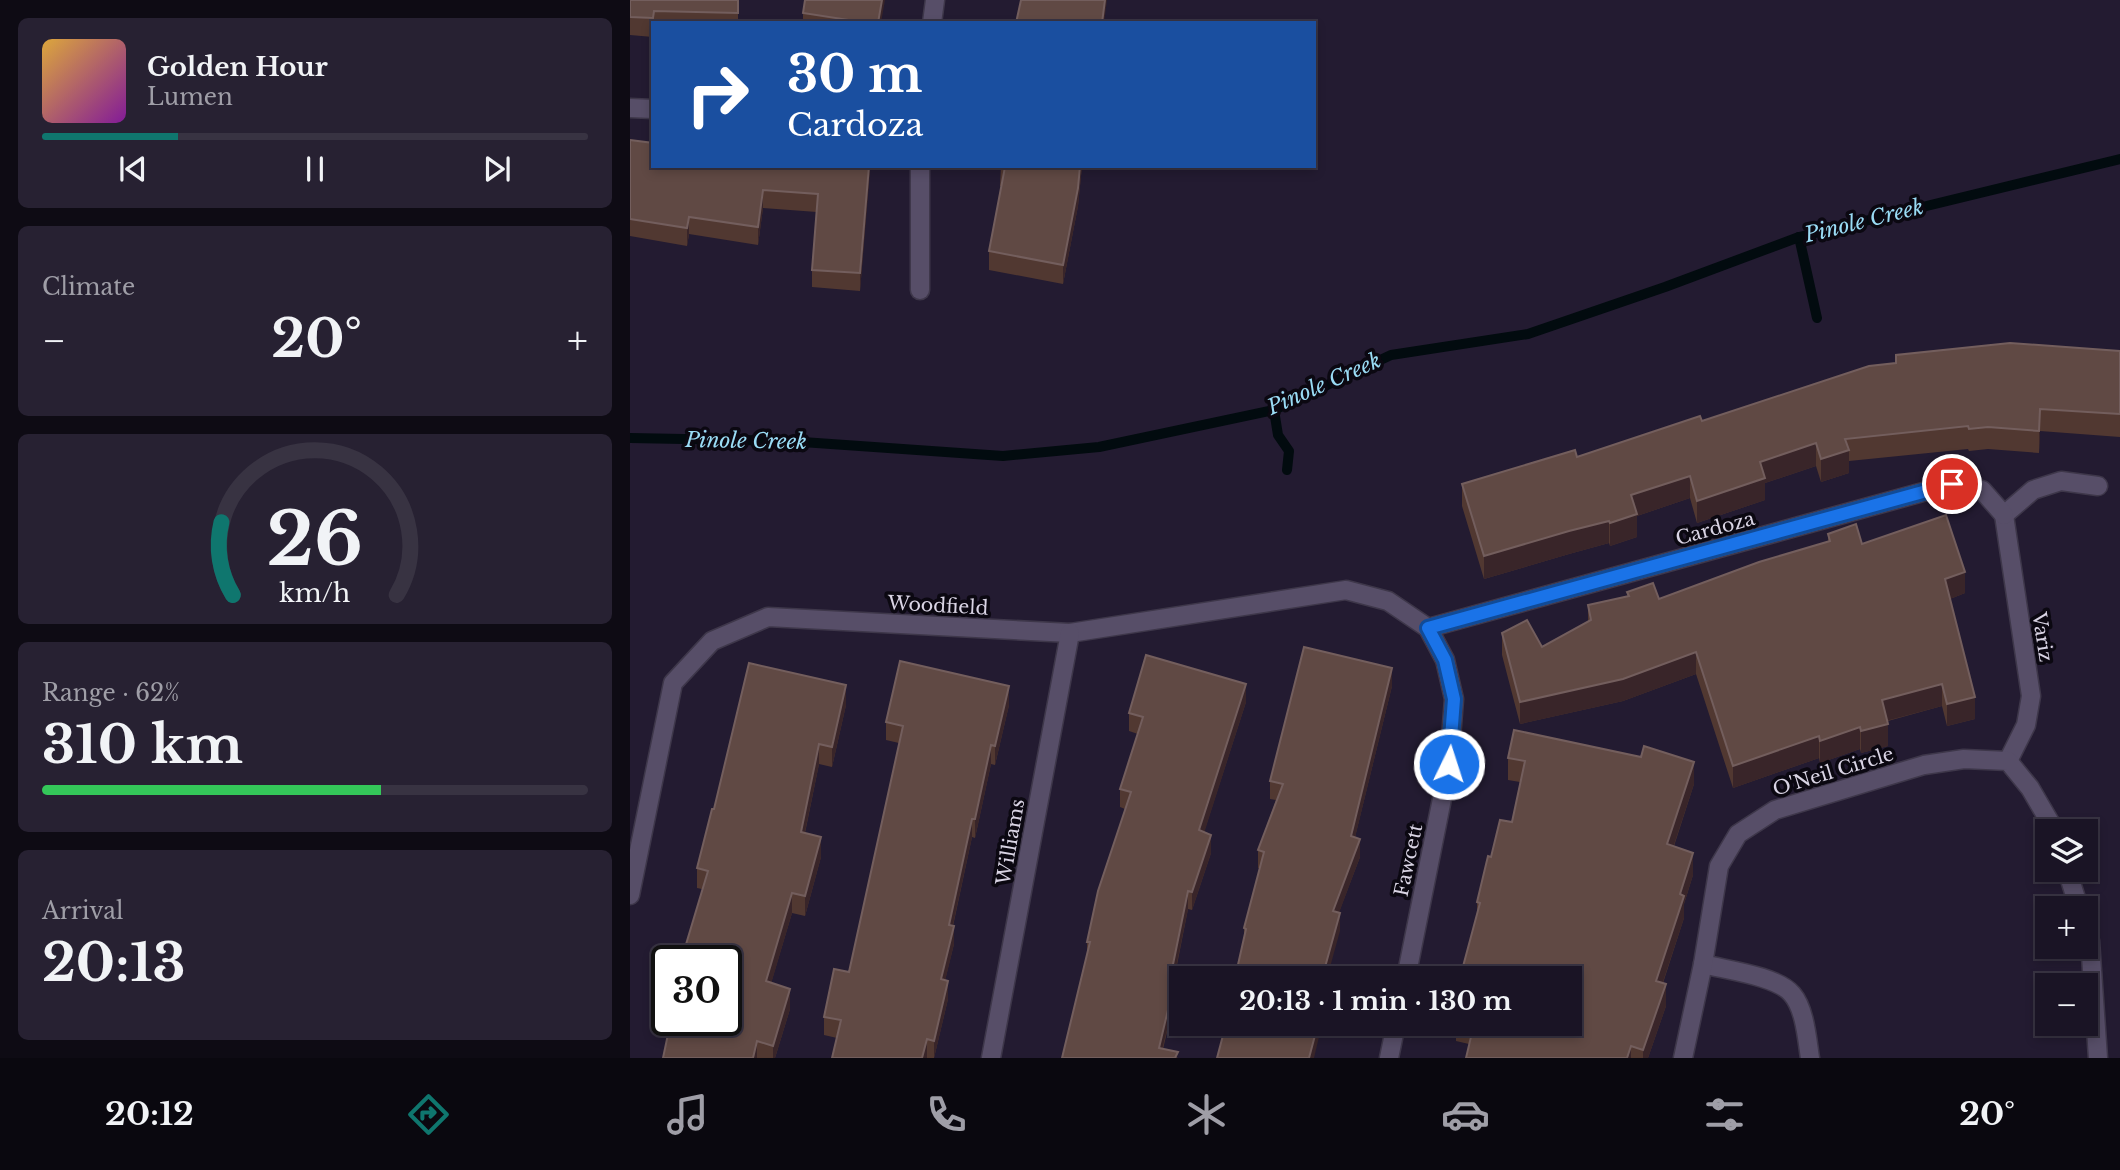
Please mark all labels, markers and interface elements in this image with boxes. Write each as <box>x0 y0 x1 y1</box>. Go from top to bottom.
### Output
text: 30 m <box>787 44 922 105</box>
icon: right <box>672 49 763 140</box>
text: Golden Hour <box>147 51 328 83</box>
text: Lumen <box>147 83 233 111</box>
text: Cardoza <box>787 105 923 145</box>
icon: previous <box>114 150 152 188</box>
icon: pause <box>296 150 334 188</box>
icon: next <box>478 150 516 188</box>
water label: Pinole Creek <box>1801 194 1926 249</box>
text: Climate <box>42 273 135 301</box>
text: 20° <box>271 307 362 371</box>
text: − <box>42 317 66 364</box>
text: + <box>567 317 588 364</box>
water label: Pinole Creek <box>1262 347 1385 421</box>
water label: Pinole Creek <box>684 427 807 455</box>
pin <box>1922 454 1982 514</box>
icon: arrive <box>1933 465 1971 503</box>
text: 26 <box>267 494 363 585</box>
street label: Cardoza <box>1673 507 1758 550</box>
text: km/h <box>280 578 350 609</box>
street label: Woodfield <box>886 591 989 620</box>
street label: Variz <box>2027 610 2058 663</box>
text: Range · 62% <box>42 679 180 707</box>
text: 310 km <box>42 713 243 777</box>
position arrow <box>1412 727 1486 801</box>
street label: O'Neil Circle <box>1770 742 1896 801</box>
street label: Williams <box>991 797 1029 888</box>
map controls <box>2035 819 2098 1036</box>
button: layers <box>2035 819 2098 882</box>
street label: Fawcett <box>1390 821 1428 898</box>
button: + <box>2035 896 2098 959</box>
text: Arrival <box>42 897 123 925</box>
text: 20:13 <box>42 931 186 995</box>
speed limit sign: 30 <box>651 945 742 1036</box>
button: − <box>2035 973 2098 1036</box>
text: 20:13 · 1 min · 130 m <box>1239 985 1512 1017</box>
icon: directions <box>404 1090 453 1139</box>
icon: music <box>663 1090 712 1139</box>
icon: phone <box>922 1090 971 1139</box>
icon: climate <box>1182 1090 1231 1139</box>
icon: car <box>1441 1090 1490 1139</box>
icon: filters <box>1700 1090 1749 1139</box>
text: 20:12 <box>105 1094 194 1134</box>
text: 20° <box>1959 1094 2015 1134</box>

